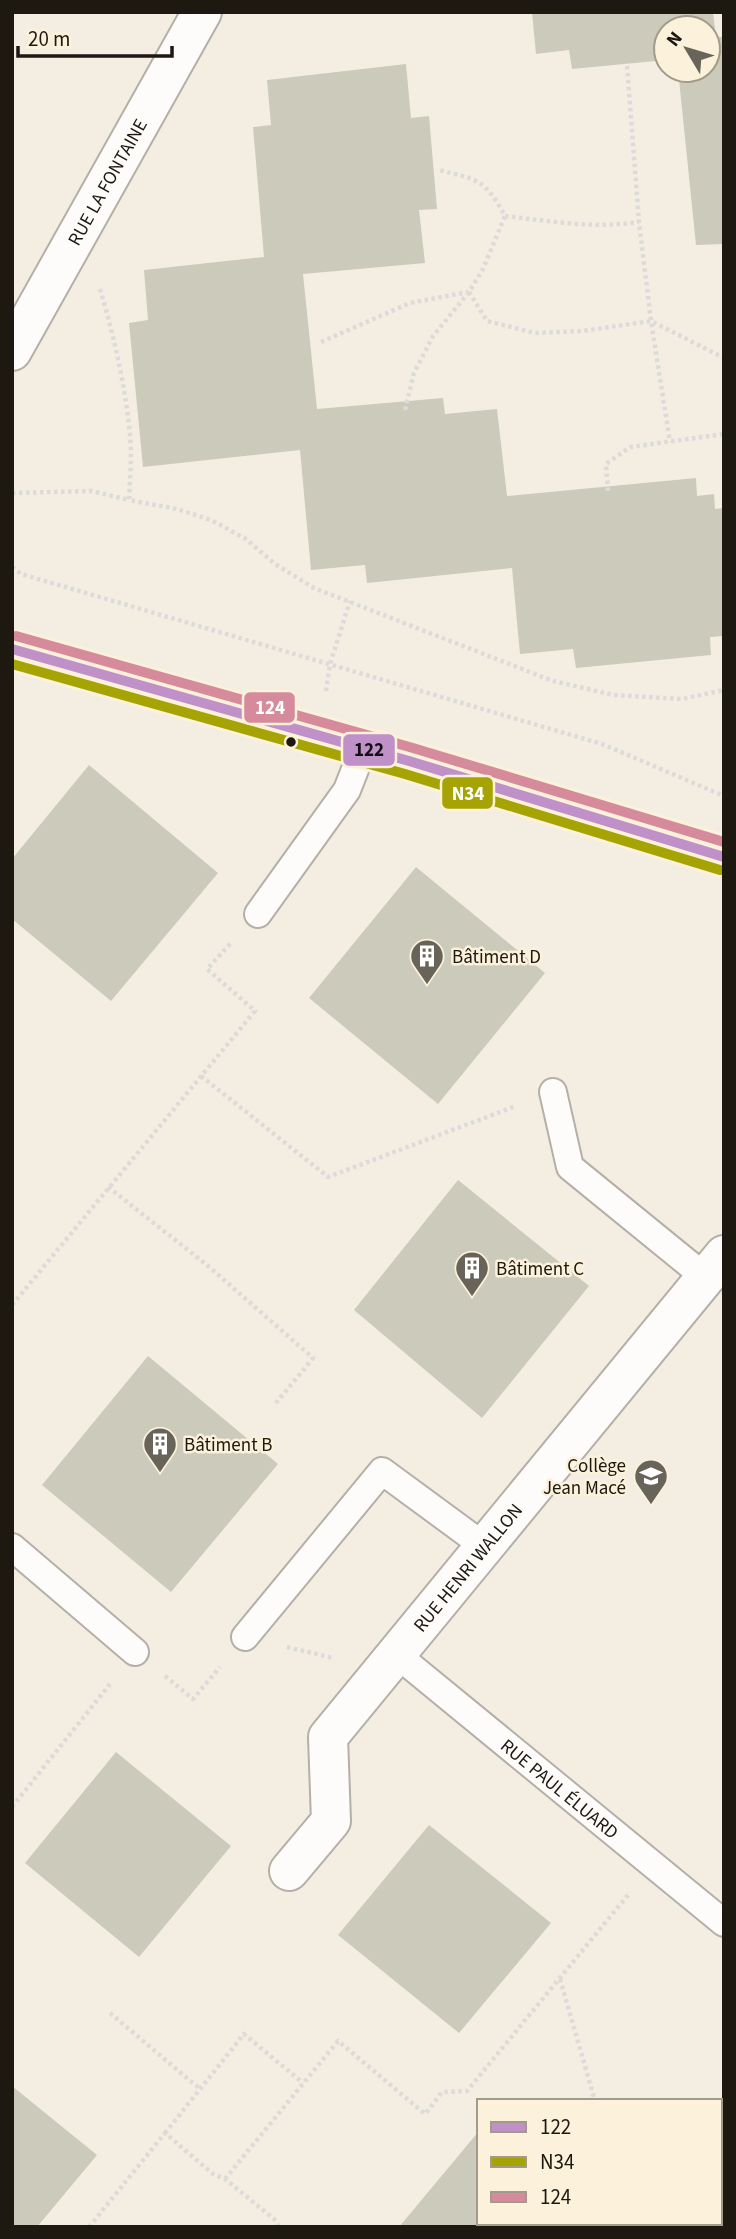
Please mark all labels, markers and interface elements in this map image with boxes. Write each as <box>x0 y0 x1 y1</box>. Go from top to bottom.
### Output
scale bar <box>18 14 172 58</box>
north arrow <box>652 14 722 84</box>
text: 20 m <box>28 24 70 54</box>
text: N <box>660 26 689 53</box>
street label: RUE LA FONTAINE <box>62 114 155 251</box>
line badge: 124 <box>243 691 296 724</box>
text: 124 <box>255 695 285 722</box>
line badge: 122 <box>342 733 396 767</box>
unlabelled marker <box>284 735 298 749</box>
text: 122 <box>354 737 384 764</box>
line badge: N34 <box>441 776 494 810</box>
text: N34 <box>452 781 484 808</box>
building icon: Bâtiment D <box>408 937 446 986</box>
place label: Bâtiment D <box>452 944 541 971</box>
building icon: Bâtiment C <box>453 1249 491 1298</box>
place label: Bâtiment C <box>496 1256 584 1283</box>
building icon: Bâtiment B <box>141 1425 179 1474</box>
place label: Bâtiment B <box>184 1432 273 1459</box>
place label: Collège Jean Macé <box>543 1453 626 1502</box>
school or university icon: Collège Jean Macé <box>632 1457 670 1506</box>
street label: RUE HENRI WALLON <box>408 1498 530 1638</box>
street label: RUE PAUL ÉLUARD <box>494 1733 624 1846</box>
legend <box>477 2099 722 2225</box>
text: 122 <box>540 2112 571 2142</box>
text: N34 <box>540 2147 574 2177</box>
text: 124 <box>540 2182 571 2212</box>

